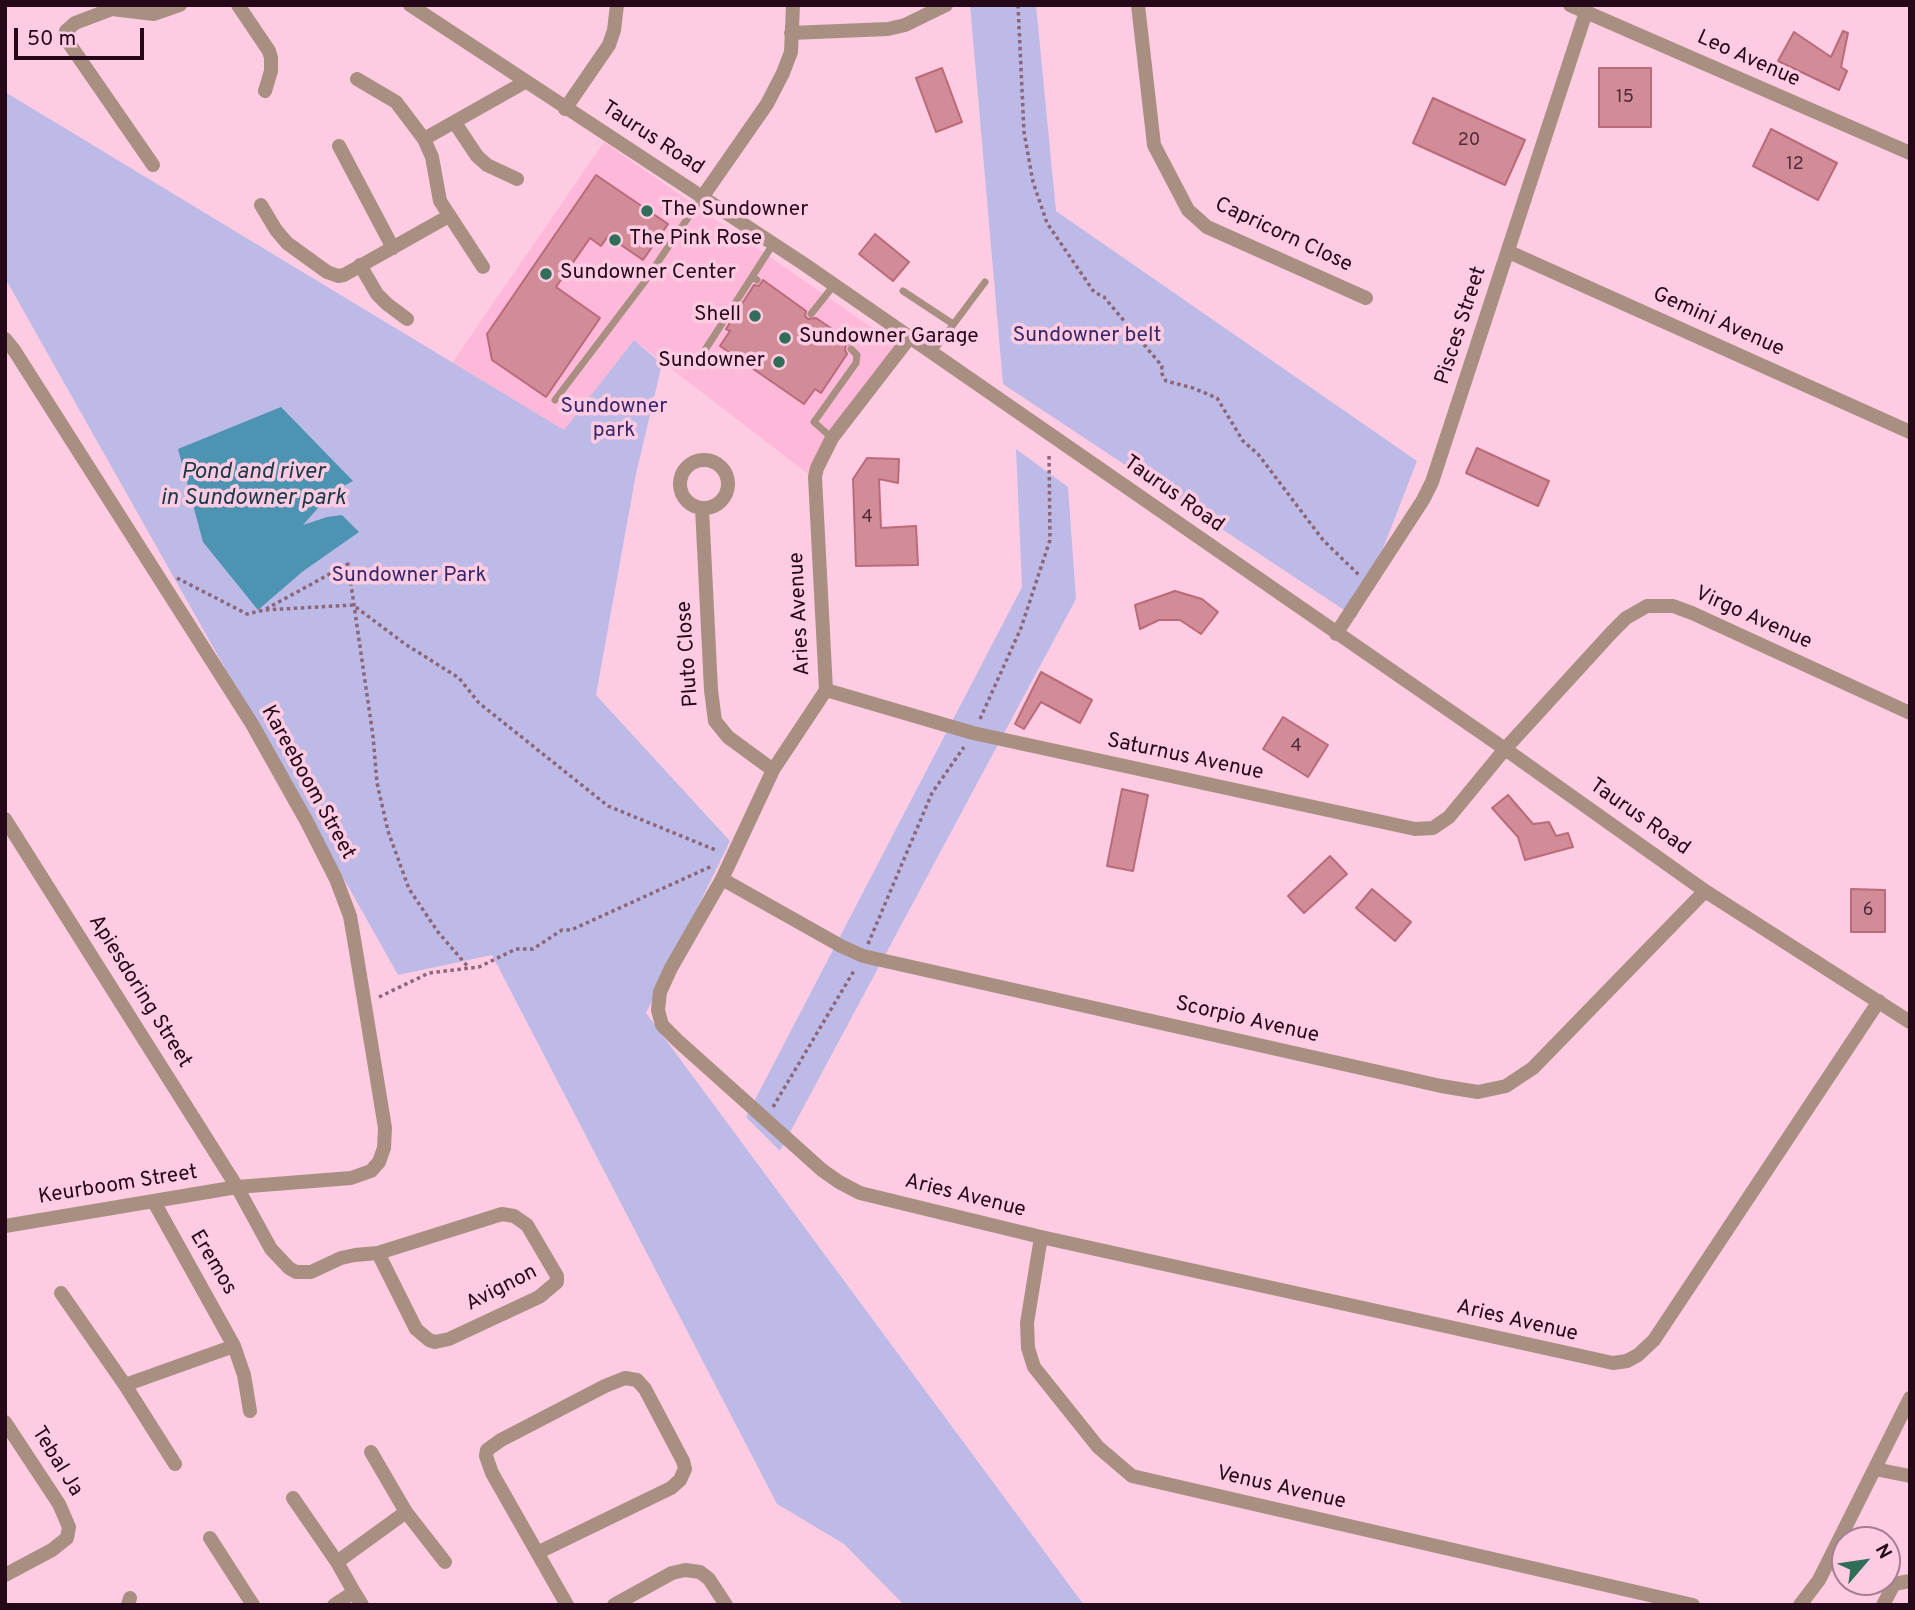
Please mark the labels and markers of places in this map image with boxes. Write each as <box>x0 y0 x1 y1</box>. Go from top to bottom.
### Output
place label: The Sundowner <box>661 198 808 224</box>
marker: The Sundowner <box>639 203 655 219</box>
place label: The Pink Rose <box>629 227 762 253</box>
marker: The Pink Rose <box>607 232 623 248</box>
place label: Sundowner Center <box>560 261 736 287</box>
marker: Sundowner Center <box>538 266 554 282</box>
place label: Shell <box>694 303 741 329</box>
marker: Shell <box>747 308 763 324</box>
place label: Sundowner Garage <box>799 325 979 351</box>
marker: Sundowner Garage <box>777 330 793 346</box>
place label: Sundowner <box>658 349 765 375</box>
marker: Sundowner <box>771 354 787 370</box>

